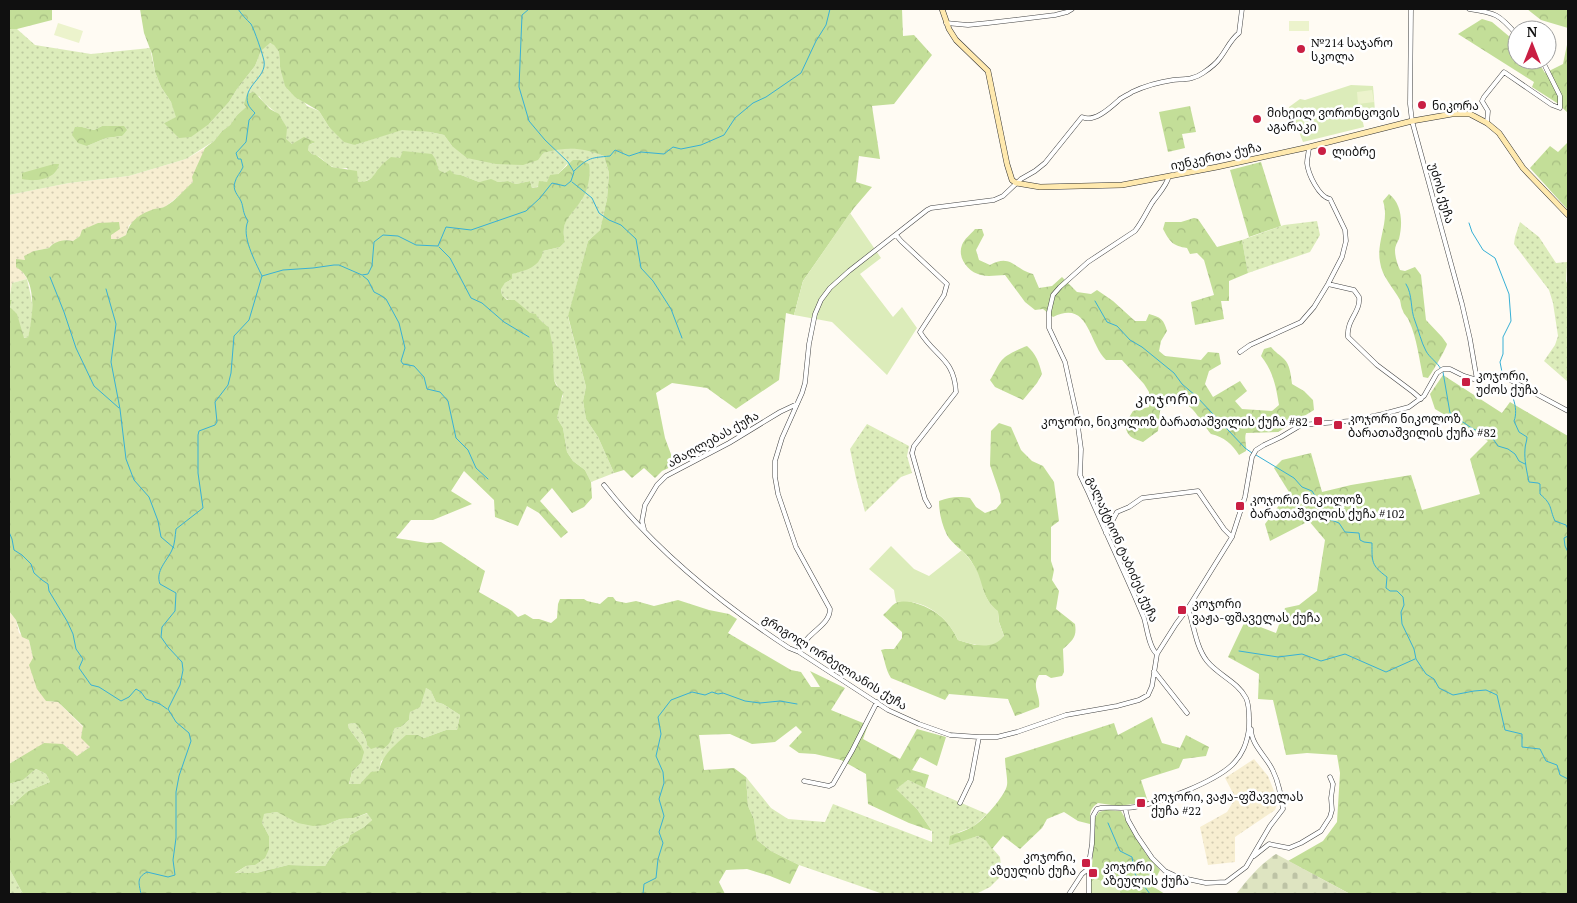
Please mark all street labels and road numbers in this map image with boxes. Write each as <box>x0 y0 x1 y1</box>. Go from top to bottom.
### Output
street label: იუნკერთა ქუჩა <box>1169 139 1263 173</box>
street label: უძოს ქუჩა <box>1426 161 1458 225</box>
street label: ამაღლებას ქუჩა <box>665 408 762 471</box>
street label: გალაქტიონ ტაბიძეს ქუჩა <box>1083 474 1162 625</box>
street label: გრიგოლ ორბელიანის ქუჩა <box>759 611 910 714</box>

